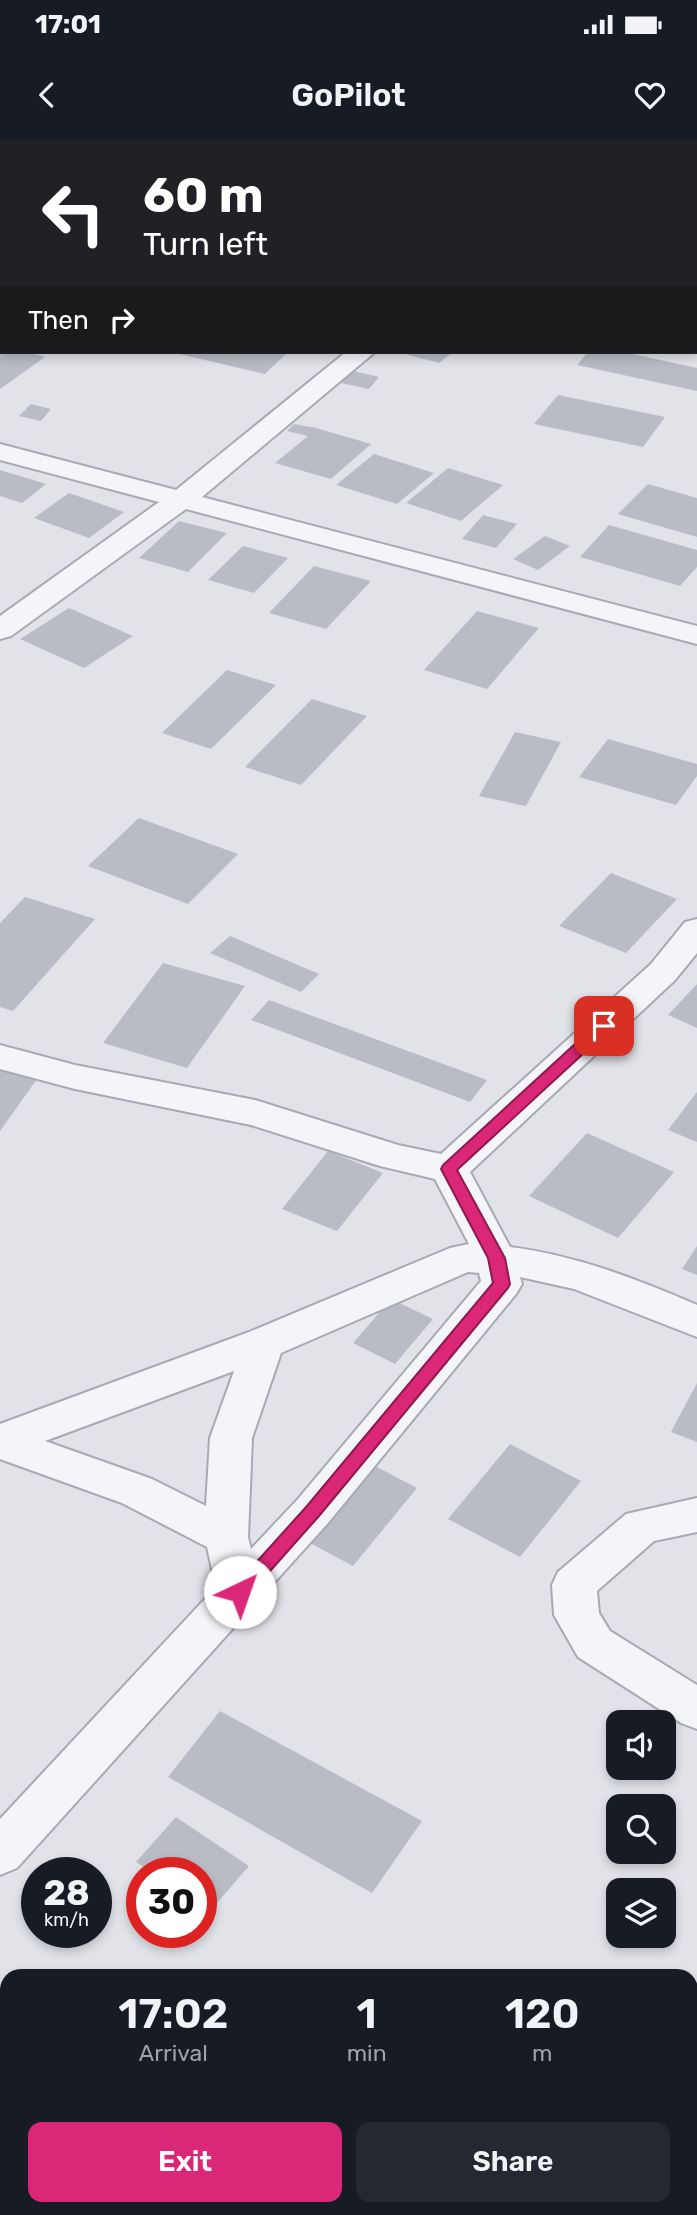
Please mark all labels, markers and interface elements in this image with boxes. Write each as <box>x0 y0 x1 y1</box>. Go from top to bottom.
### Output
text: 17:01 <box>35 9 101 40</box>
icon: back <box>28 76 66 114</box>
text: GoPilot <box>291 76 406 114</box>
icon: heart <box>631 76 669 114</box>
text: 60 m <box>143 166 264 224</box>
icon: left <box>28 168 119 259</box>
text: Turn left <box>143 225 268 263</box>
icon: right <box>103 301 141 339</box>
text: Then <box>28 305 89 336</box>
pin <box>574 996 634 1056</box>
icon: arrive <box>585 1007 623 1045</box>
position arrow <box>203 1555 277 1629</box>
map controls <box>606 1710 676 1948</box>
button: sound <box>606 1710 676 1780</box>
button: search <box>606 1794 676 1864</box>
speed limit sign: 30 <box>126 1857 217 1948</box>
text: 28 <box>43 1872 90 1914</box>
button: layers <box>606 1878 676 1948</box>
text: km/h <box>44 1909 89 1931</box>
text: 17:02 <box>118 1989 228 2039</box>
text: 1 <box>357 1989 377 2039</box>
text: 120 <box>505 1989 580 2039</box>
text: Arrival <box>139 2039 208 2067</box>
text: min <box>347 2039 387 2067</box>
text: m <box>532 2039 553 2067</box>
button: Exit <box>28 2122 342 2202</box>
button: Share <box>356 2122 670 2202</box>

